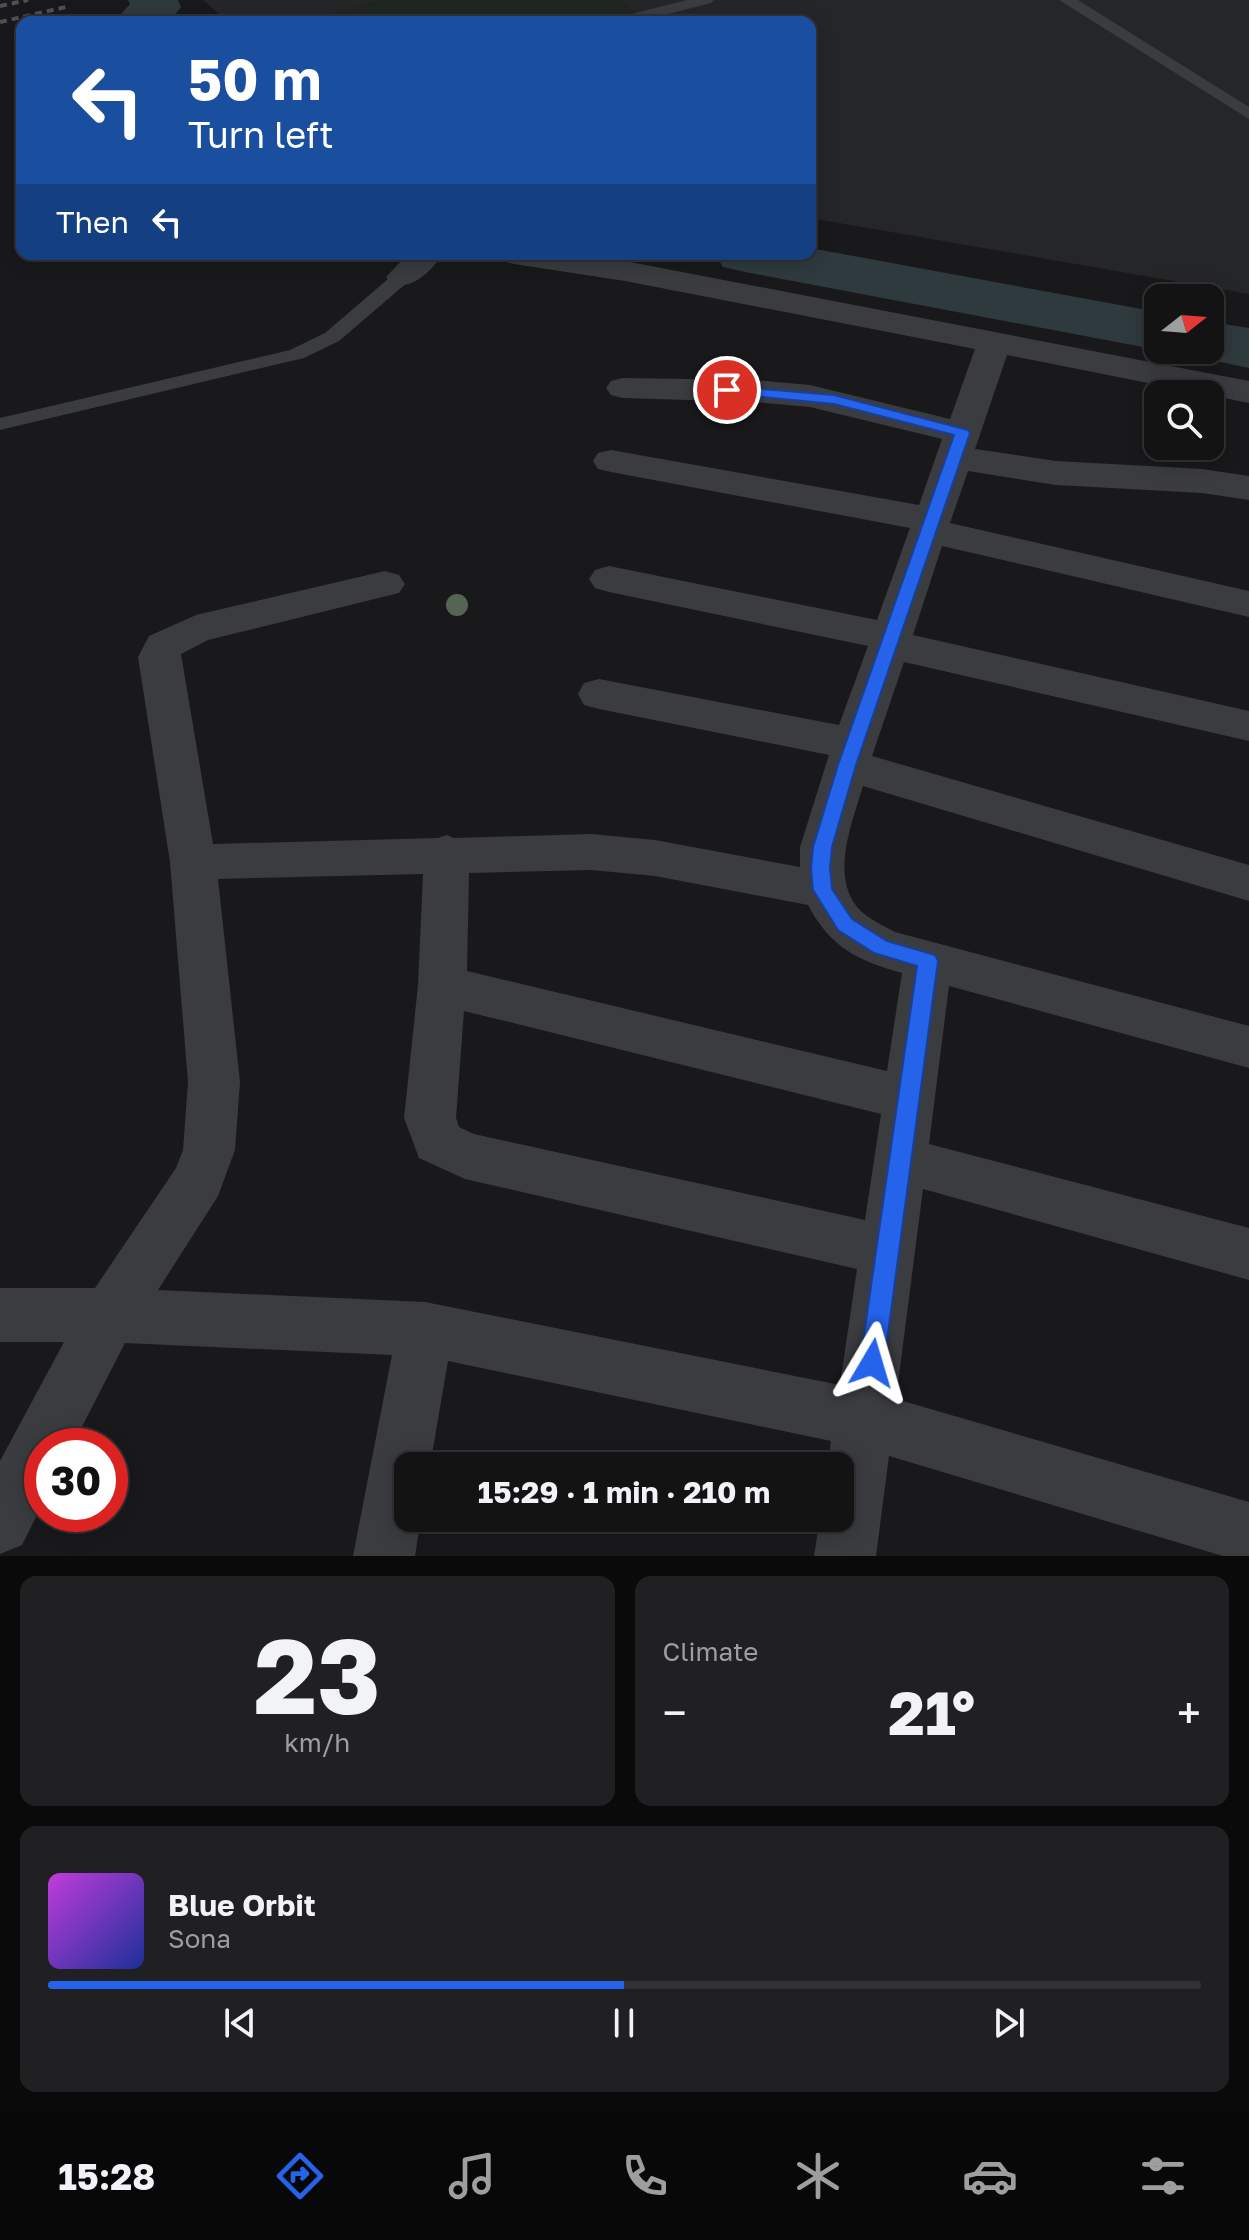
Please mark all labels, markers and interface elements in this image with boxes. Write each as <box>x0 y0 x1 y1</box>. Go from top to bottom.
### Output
text: 50 m <box>188 45 322 112</box>
icon: left <box>56 48 160 152</box>
text: Turn left <box>188 113 334 156</box>
icon: left <box>145 200 189 244</box>
text: Then <box>56 204 129 240</box>
north arrow <box>1144 284 1224 364</box>
map controls <box>1144 284 1224 460</box>
pin <box>693 356 761 424</box>
icon: arrive <box>705 368 749 412</box>
button: search <box>1144 380 1224 460</box>
position arrow <box>830 1321 914 1405</box>
speed limit sign: 30 <box>24 1428 128 1532</box>
text: 15:29 · 1 min · 210 m <box>478 1474 770 1510</box>
text: 23 <box>254 1612 381 1737</box>
text: Climate <box>663 1636 758 1667</box>
text: 21° <box>888 1676 975 1748</box>
text: − <box>663 1686 687 1739</box>
text: + <box>1177 1686 1201 1739</box>
text: km/h <box>284 1727 350 1758</box>
text: Blue Orbit <box>168 1887 316 1923</box>
text: Sona <box>168 1923 231 1954</box>
icon: previous <box>218 2001 262 2045</box>
icon: pause <box>602 2001 646 2045</box>
icon: next <box>987 2001 1031 2045</box>
icon: directions <box>272 2148 328 2204</box>
icon: music <box>444 2148 500 2204</box>
icon: phone <box>617 2148 673 2204</box>
icon: climate <box>790 2148 846 2204</box>
icon: car <box>962 2148 1018 2204</box>
icon: filters <box>1135 2148 1191 2204</box>
text: 15:28 <box>58 2155 155 2198</box>

